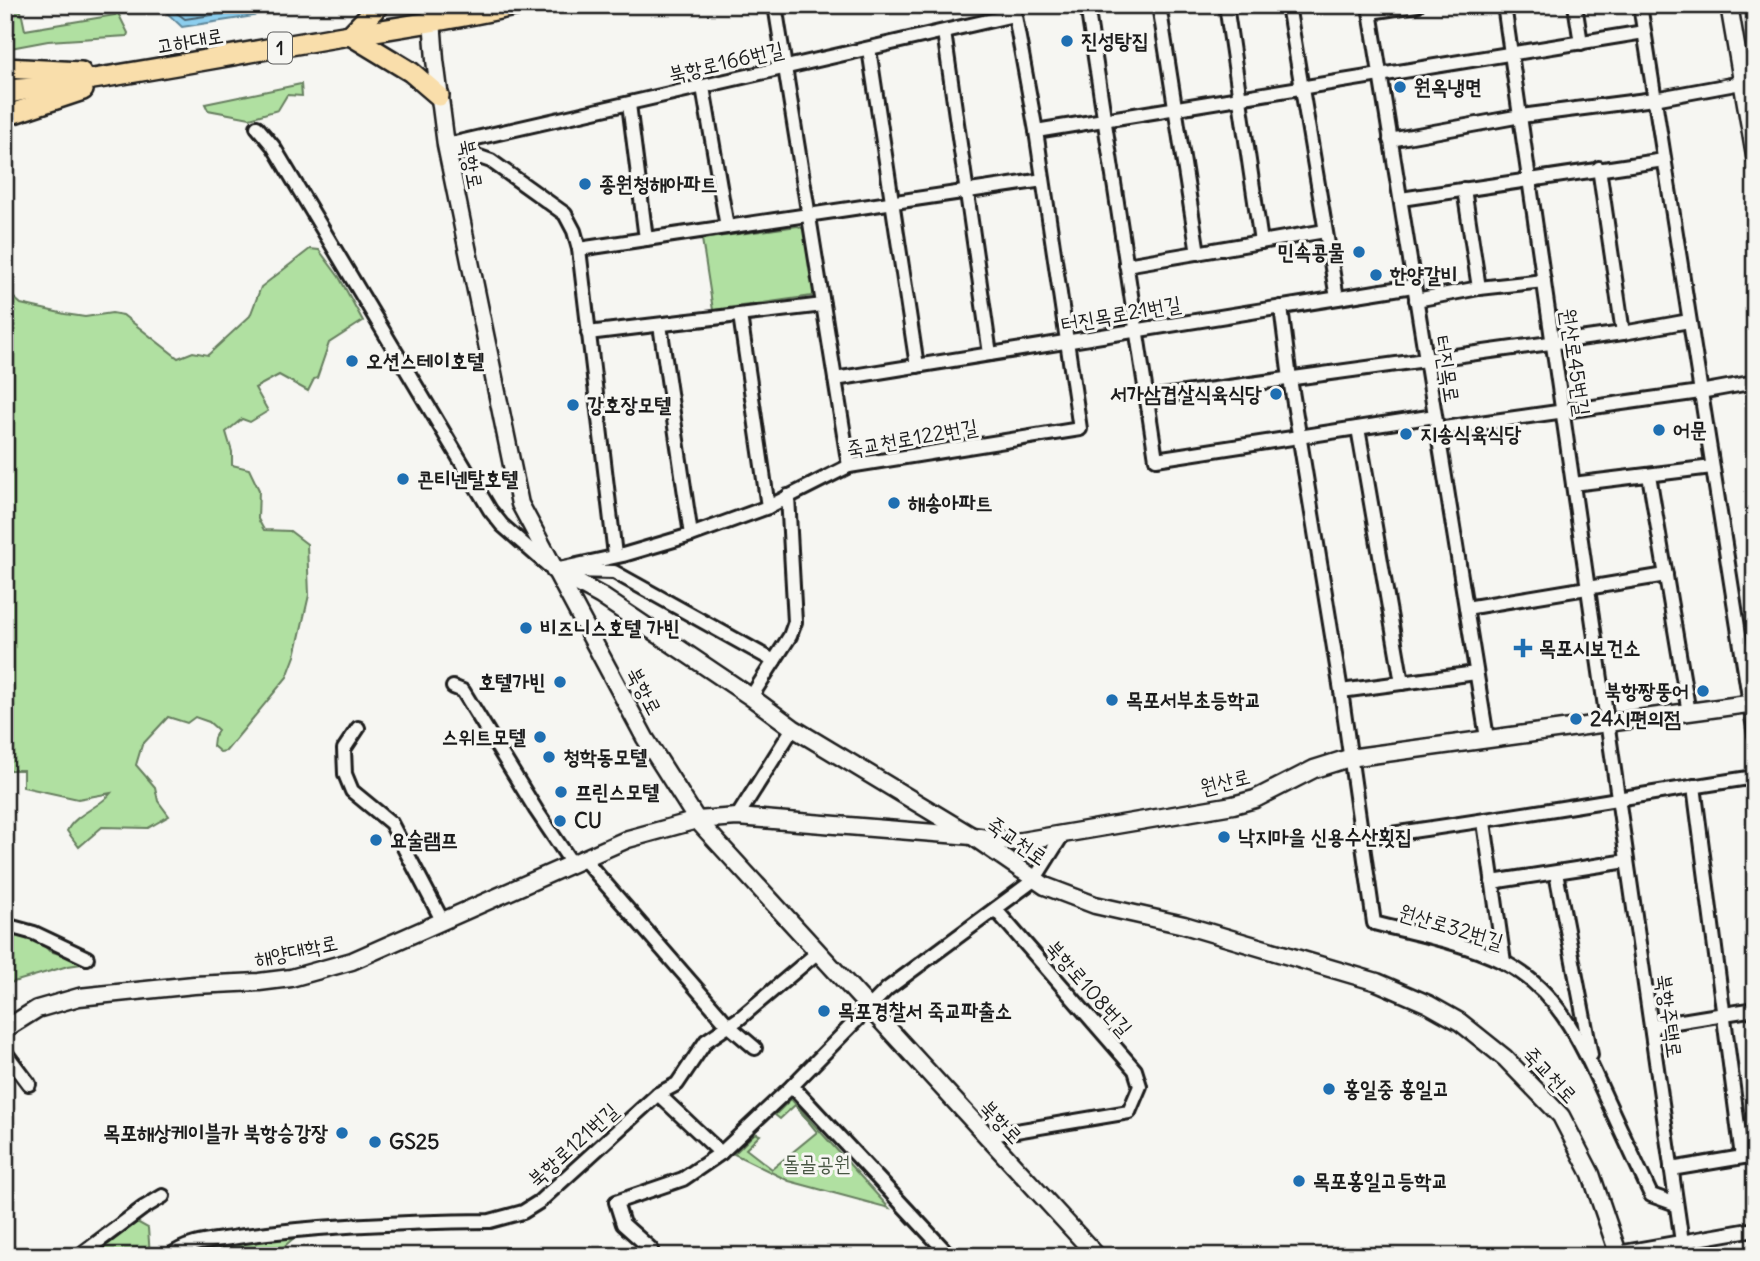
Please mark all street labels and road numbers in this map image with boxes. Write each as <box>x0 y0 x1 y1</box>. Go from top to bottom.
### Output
street label: 고하대로 <box>154 21 226 60</box>
road number: 1 <box>268 32 292 64</box>
street label: 북항로166번길 <box>666 35 786 88</box>
street label: 북항로 <box>453 136 490 191</box>
street label: 터진목로21번길 <box>1059 290 1183 337</box>
street label: 원산로45번길 <box>1555 306 1596 418</box>
street label: 터진목로 <box>1429 333 1466 404</box>
street label: 죽교천로122번길 <box>844 413 980 462</box>
street label: 북항로 <box>621 662 668 719</box>
street label: 원산로 <box>1197 762 1253 801</box>
street label: 죽교천로 <box>982 810 1053 871</box>
street label: 원산로32번길 <box>1396 898 1507 955</box>
street label: 해양대학로 <box>252 929 340 973</box>
street label: 북항로108번길 <box>1040 934 1139 1041</box>
street label: 북항주택로 <box>1650 972 1689 1060</box>
street label: 죽교천로 <box>1517 1041 1583 1109</box>
street label: 북항로 <box>974 1094 1029 1149</box>
street label: 북항로121번길 <box>522 1097 624 1192</box>

